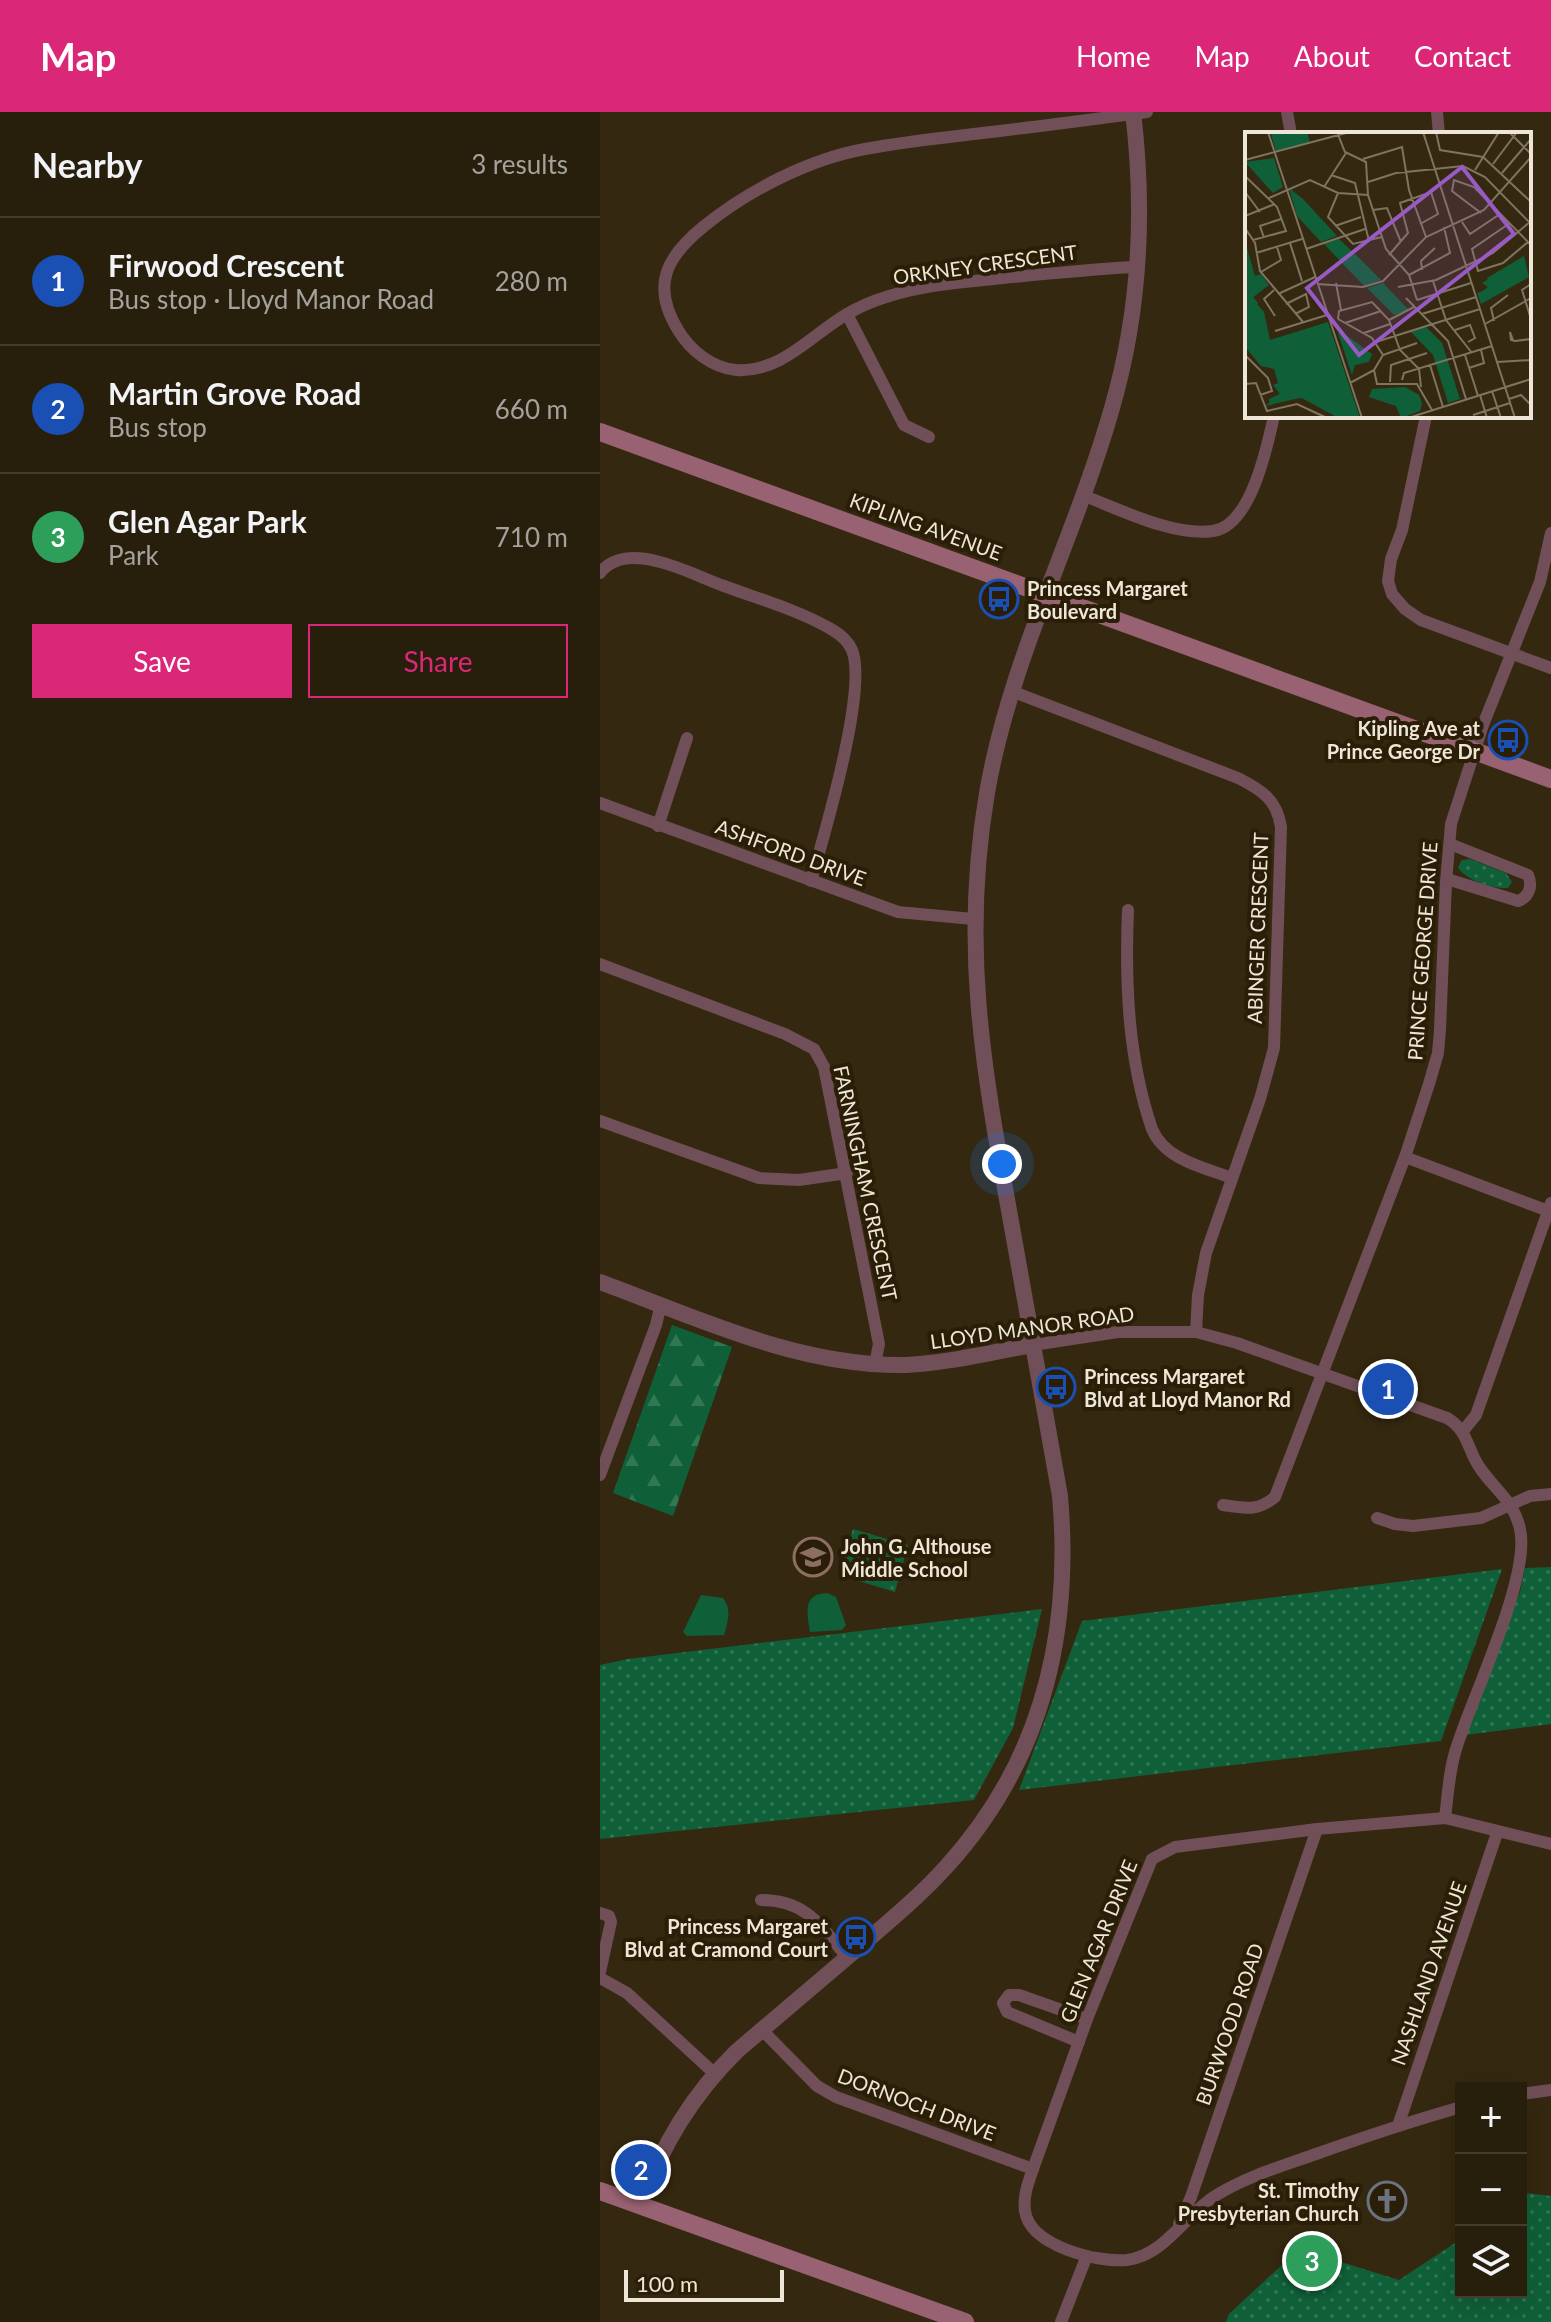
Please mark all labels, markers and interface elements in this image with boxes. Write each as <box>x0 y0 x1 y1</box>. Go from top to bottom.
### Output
text: Map <box>40 33 116 79</box>
text: Home <box>1076 39 1151 73</box>
text: Map <box>1195 39 1250 73</box>
text: About <box>1294 39 1370 73</box>
text: Contact <box>1414 39 1511 73</box>
inset map <box>1245 132 1531 418</box>
text: Nearby <box>32 144 143 185</box>
text: 3 results <box>471 148 568 180</box>
street label: ORKNEY CRESCENT <box>891 239 1079 289</box>
text: Firwood Crescent <box>108 247 344 283</box>
text: 1 <box>50 265 66 297</box>
text: 280 m <box>495 265 568 297</box>
text: Bus stop · Lloyd Manor Road <box>108 283 434 315</box>
text: Martin Grove Road <box>108 375 361 411</box>
text: 2 <box>50 393 66 425</box>
text: 660 m <box>495 393 568 425</box>
text: Bus stop <box>108 411 207 443</box>
street label: KIPLING AVENUE <box>847 487 1005 565</box>
text: Glen Agar Park <box>108 503 307 539</box>
text: 3 <box>50 521 66 553</box>
text: 710 m <box>495 521 568 553</box>
text: Park <box>108 539 159 571</box>
place label: Princess Margaret Boulevard <box>1027 576 1188 623</box>
bus stop icon: Princess Margaret Boulevard <box>978 578 1020 620</box>
button: Save <box>32 624 292 698</box>
button: Share <box>308 624 568 698</box>
place label: Kipling Ave at Prince George Dr <box>1327 716 1481 763</box>
bus stop icon: Kipling Ave at Prince George Dr <box>1487 719 1529 761</box>
street label: ASHFORD DRIVE <box>713 814 869 890</box>
street label: ABINGER CRESCENT <box>1242 832 1272 1024</box>
street label: PRINCE GEORGE DRIVE <box>1402 841 1442 1061</box>
street label: FARNINGHAM CRESCENT <box>829 1063 903 1303</box>
your location <box>982 1144 1022 1184</box>
street label: LLOYD MANOR ROAD <box>928 1301 1136 1353</box>
pin: 1 <box>1362 1359 1414 1419</box>
place label: Princess Margaret Blvd at Lloyd Manor Rd <box>1084 1364 1291 1411</box>
bus stop icon: Princess Margaret Blvd at Lloyd Manor Rd <box>1035 1366 1077 1408</box>
place label: John G. Althouse Middle School <box>841 1534 992 1581</box>
school or university icon: John G. Althouse Middle School <box>792 1536 834 1578</box>
street label: GLEN AGAR DRIVE <box>1054 1856 1142 2026</box>
street label: NASHLAND AVENUE <box>1385 1878 1471 2068</box>
place label: Princess Margaret Blvd at Cramond Court <box>624 1914 829 1961</box>
bus stop icon: Princess Margaret Blvd at Cramond Court <box>835 1916 877 1958</box>
street label: BURWOOD ROAD <box>1190 1940 1268 2108</box>
street label: DORNOCH DRIVE <box>835 2063 999 2145</box>
map controls <box>1455 2082 1527 2298</box>
button: + <box>1455 2082 1527 2154</box>
pin: 2 <box>615 2140 667 2200</box>
button: − <box>1455 2154 1527 2226</box>
place label: St. Timothy Presbyterian Church <box>1178 2178 1359 2225</box>
church icon: St. Timothy Presbyterian Church <box>1366 2180 1408 2222</box>
button: layers <box>1455 2226 1527 2298</box>
pin: 3 <box>1286 2231 1338 2291</box>
scale bar <box>624 2266 784 2302</box>
text: 100 m <box>636 2270 698 2297</box>

